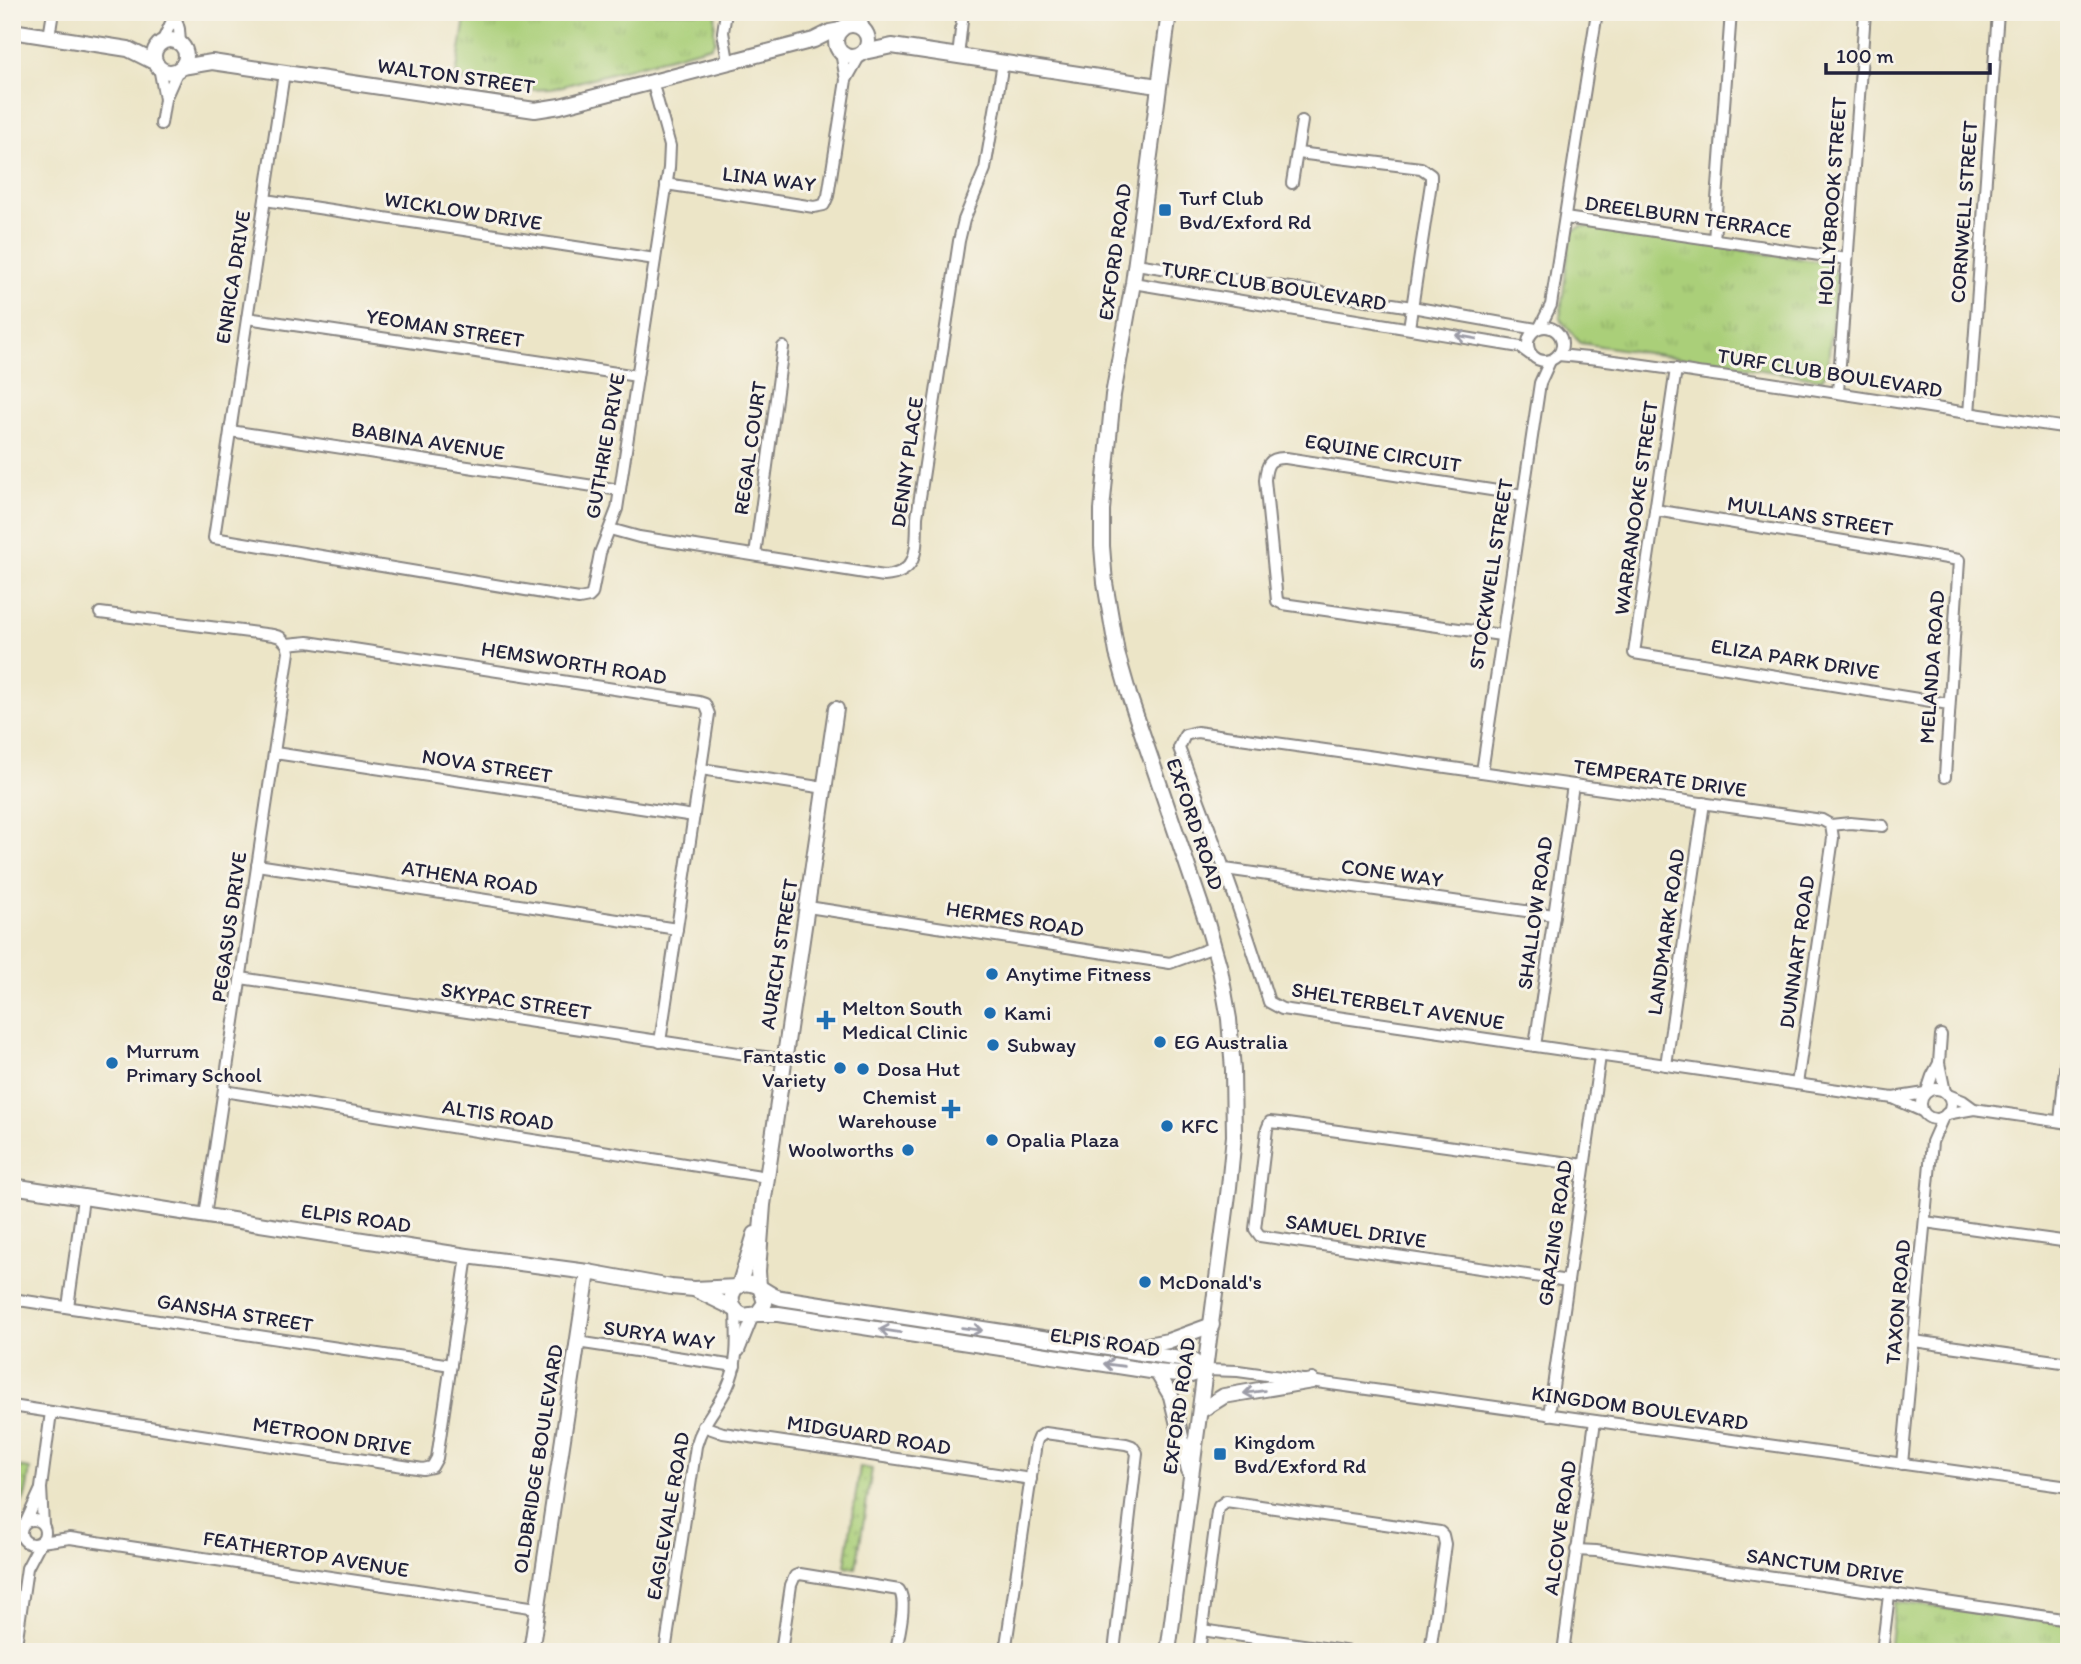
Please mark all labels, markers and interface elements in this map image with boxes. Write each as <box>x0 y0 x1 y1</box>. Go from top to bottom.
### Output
scale bar <box>1826 32 1990 76</box>
text: 100 m <box>1836 43 1894 68</box>
street label: WALTON STREET <box>376 52 537 99</box>
street label: HOLLYBROOK STREET <box>1812 96 1851 306</box>
street label: CORNWELL STREET <box>1945 119 1982 304</box>
street label: LINA WAY <box>721 160 817 197</box>
street label: EXFORD ROAD <box>1093 182 1137 322</box>
place label: Turf Club Bvd/Exford Rd <box>1179 185 1311 234</box>
street label: WICKLOW DRIVE <box>382 186 544 235</box>
street label: DREELBURN TERRACE <box>1583 190 1793 243</box>
marker: Turf Club Bvd/Exford Rd <box>1157 202 1173 218</box>
street label: ENRICA DRIVE <box>210 208 255 345</box>
street label: TURF CLUB BOULEVARD <box>1160 255 1388 316</box>
street label: YEOMAN STREET <box>364 303 526 352</box>
one-way arrow <box>1455 330 1478 343</box>
street label: TURF CLUB BOULEVARD <box>1716 342 1944 403</box>
street label: GUTHRIE DRIVE <box>579 371 630 521</box>
street label: REGAL COURT <box>728 379 771 516</box>
street label: DENNY PLACE <box>885 395 928 529</box>
street label: WARRANOOKE STREET <box>1608 399 1663 617</box>
street label: BABINA AVENUE <box>350 416 506 465</box>
street label: EQUINE CIRCUIT <box>1303 428 1463 477</box>
street label: STOCKWELL STREET <box>1463 477 1518 671</box>
street label: MULLANS STREET <box>1725 490 1895 541</box>
street label: MELANDA ROAD <box>1914 589 1949 745</box>
street label: ELIZA PARK DRIVE <box>1709 633 1881 684</box>
street label: HEMSWORTH ROAD <box>479 635 669 690</box>
street label: NOVA STREET <box>420 743 554 788</box>
street label: TEMPERATE DRIVE <box>1572 753 1748 802</box>
street label: EXFORD ROAD <box>1161 754 1230 893</box>
street label: SHALLOW ROAD <box>1511 835 1558 991</box>
street label: LANDMARK ROAD <box>1641 847 1690 1017</box>
street label: PEGASUS DRIVE <box>206 850 251 1004</box>
street label: CONE WAY <box>1339 853 1445 892</box>
street label: ATHENA ROAD <box>400 854 540 901</box>
street label: DUNNART ROAD <box>1773 874 1820 1030</box>
street label: AURICH STREET <box>754 877 803 1031</box>
street label: HERMES ROAD <box>944 895 1086 942</box>
place label: Anytime Fitness <box>1006 961 1151 986</box>
marker: Anytime Fitness <box>984 966 1000 982</box>
street label: SKYPAC STREET <box>439 976 593 1025</box>
street label: SHELTERBELT AVENUE <box>1290 976 1506 1035</box>
place label: Melton South Medical Clinic <box>842 995 968 1044</box>
place label: Kami <box>1004 1000 1051 1025</box>
marker: Kami <box>982 1005 998 1021</box>
marker: Melton South Medical Clinic <box>816 1010 836 1030</box>
place label: EG Australia <box>1174 1029 1288 1054</box>
place label: Subway <box>1007 1032 1076 1057</box>
marker: EG Australia <box>1152 1034 1168 1050</box>
marker: Subway <box>985 1037 1001 1053</box>
place label: Murrum Primary School <box>126 1038 262 1087</box>
place label: Fantastic Variety <box>743 1043 826 1092</box>
marker: Murrum Primary School <box>104 1055 120 1071</box>
place label: Dosa Hut <box>877 1056 960 1081</box>
marker: Fantastic Variety <box>832 1060 848 1076</box>
marker: Dosa Hut <box>855 1061 871 1077</box>
place label: Chemist Warehouse <box>838 1084 937 1133</box>
street label: ALTIS ROAD <box>441 1093 556 1136</box>
marker: Chemist Warehouse <box>943 1101 959 1117</box>
place label: KFC <box>1181 1113 1219 1138</box>
marker: KFC <box>1159 1118 1175 1134</box>
place label: Opalia Plaza <box>1006 1127 1119 1152</box>
marker: Opalia Plaza <box>984 1132 1000 1148</box>
place label: Woolworths <box>788 1137 894 1162</box>
marker: Woolworths <box>900 1142 916 1158</box>
street label: GRAZING ROAD <box>1532 1158 1577 1308</box>
street label: ELPIS ROAD <box>299 1197 413 1238</box>
street label: SAMUEL DRIVE <box>1284 1208 1428 1253</box>
street label: TAXON ROAD <box>1880 1238 1915 1366</box>
place label: McDonald's <box>1159 1269 1262 1294</box>
marker: McDonald's <box>1137 1274 1153 1290</box>
street label: GANSHA STREET <box>155 1288 315 1337</box>
street label: SURYA WAY <box>602 1314 716 1355</box>
street label: ELPIS ROAD <box>1048 1321 1162 1362</box>
one-way arrow <box>960 1322 983 1335</box>
one-way arrow <box>879 1324 901 1337</box>
street label: EXFORD ROAD <box>1157 1336 1201 1476</box>
street label: OLDBRIDGE BOULEVARD <box>507 1342 568 1575</box>
one-way arrow <box>1104 1359 1126 1372</box>
street label: KINGDOM BOULEVARD <box>1530 1380 1750 1435</box>
one-way arrow <box>1243 1385 1266 1398</box>
street label: MIDGUARD ROAD <box>785 1409 953 1460</box>
street label: METROON DRIVE <box>251 1411 413 1460</box>
place label: Kingdom Bvd/Exford Rd <box>1234 1429 1366 1478</box>
street label: EAGLEVALE ROAD <box>640 1430 695 1602</box>
marker: Kingdom Bvd/Exford Rd <box>1212 1446 1228 1462</box>
street label: ALCOVE ROAD <box>1538 1459 1581 1597</box>
street label: FEATHERTOP AVENUE <box>202 1525 411 1582</box>
street label: SANCTUM DRIVE <box>1745 1542 1905 1589</box>

